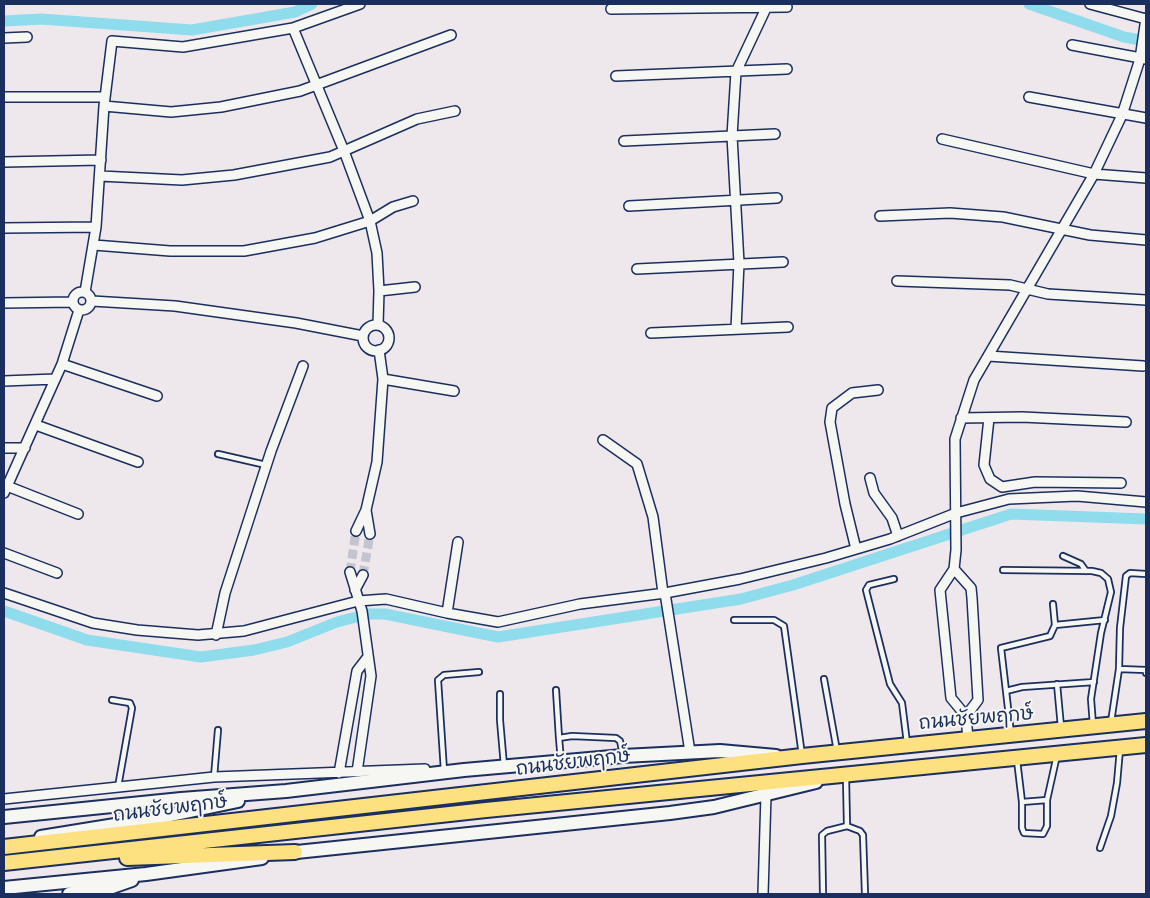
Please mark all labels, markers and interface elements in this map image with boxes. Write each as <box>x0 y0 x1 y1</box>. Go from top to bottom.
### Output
street label: ถนนชัยพฤกษ์ <box>918 703 1034 735</box>
street label: ถนนชัยพฤกษ์ <box>515 745 631 781</box>
street label: ถนนชัยพฤกษ์ <box>112 791 228 827</box>

